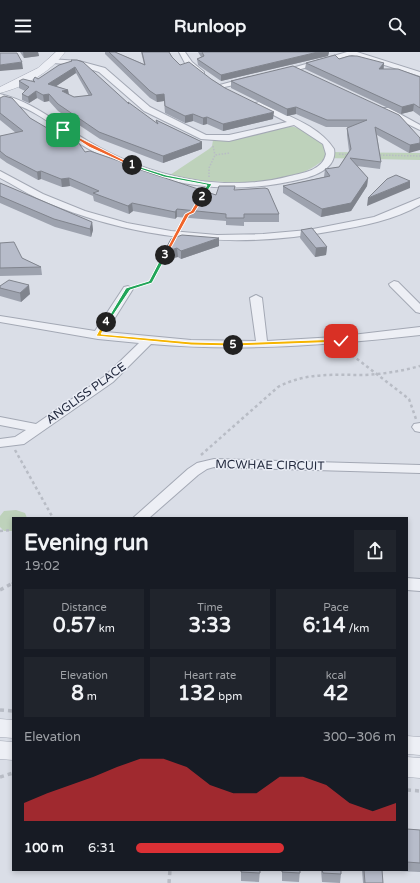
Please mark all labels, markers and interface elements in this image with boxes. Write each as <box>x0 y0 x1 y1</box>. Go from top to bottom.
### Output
icon: menu <box>12 15 34 37</box>
text: Runloop <box>174 15 246 37</box>
icon: search <box>386 15 408 37</box>
pin <box>46 113 80 147</box>
icon: arrive <box>52 119 74 141</box>
pin: 1 <box>122 155 142 175</box>
text: 1 <box>129 158 135 171</box>
pin: 2 <box>192 187 212 207</box>
text: 2 <box>199 190 205 203</box>
pin: 3 <box>155 245 175 265</box>
text: 3 <box>162 248 168 261</box>
pin: 4 <box>96 312 116 332</box>
text: 4 <box>103 315 109 328</box>
pin <box>324 324 358 358</box>
icon: check <box>330 330 352 352</box>
pin: 5 <box>223 335 243 355</box>
text: 5 <box>230 338 236 351</box>
street label: ANGLISS PLACE <box>43 359 129 427</box>
street label: MCWHAE CIRCUIT <box>215 457 325 473</box>
text: Evening run <box>24 530 149 556</box>
button: share <box>354 530 396 572</box>
text: 19:02 <box>24 558 60 574</box>
text: Distance <box>61 601 107 614</box>
text: Time <box>197 601 223 614</box>
text: Pace <box>323 601 349 614</box>
text: 0.57 <box>53 614 96 638</box>
text: 3:33 <box>189 614 231 638</box>
text: 6:14 <box>303 614 346 638</box>
text: km <box>96 622 115 635</box>
text: /km <box>346 622 369 635</box>
text: Elevation <box>60 669 108 682</box>
text: Heart rate <box>184 669 236 682</box>
text: kcal <box>326 669 346 682</box>
text: 8 <box>71 682 84 706</box>
text: 132 <box>178 682 215 706</box>
text: 42 <box>323 682 349 706</box>
text: m <box>84 690 97 703</box>
text: bpm <box>215 690 242 703</box>
text: Elevation <box>24 729 81 745</box>
text: 300–306 m <box>323 729 396 745</box>
text: 100 m <box>24 840 64 856</box>
text: 6:31 <box>88 840 116 856</box>

